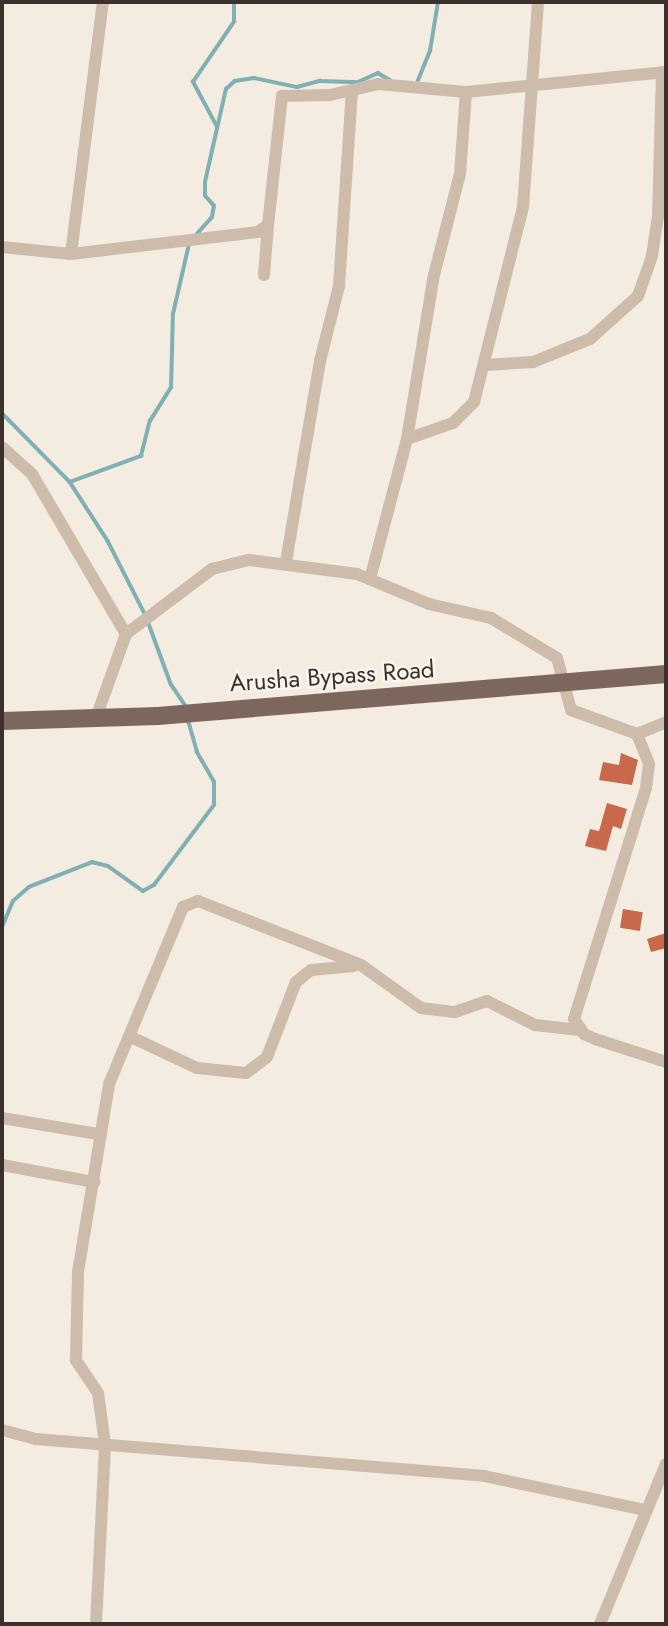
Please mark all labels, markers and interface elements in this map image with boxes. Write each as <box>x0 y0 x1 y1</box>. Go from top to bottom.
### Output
street label: Arusha Bypass Road <box>229 654 435 698</box>

